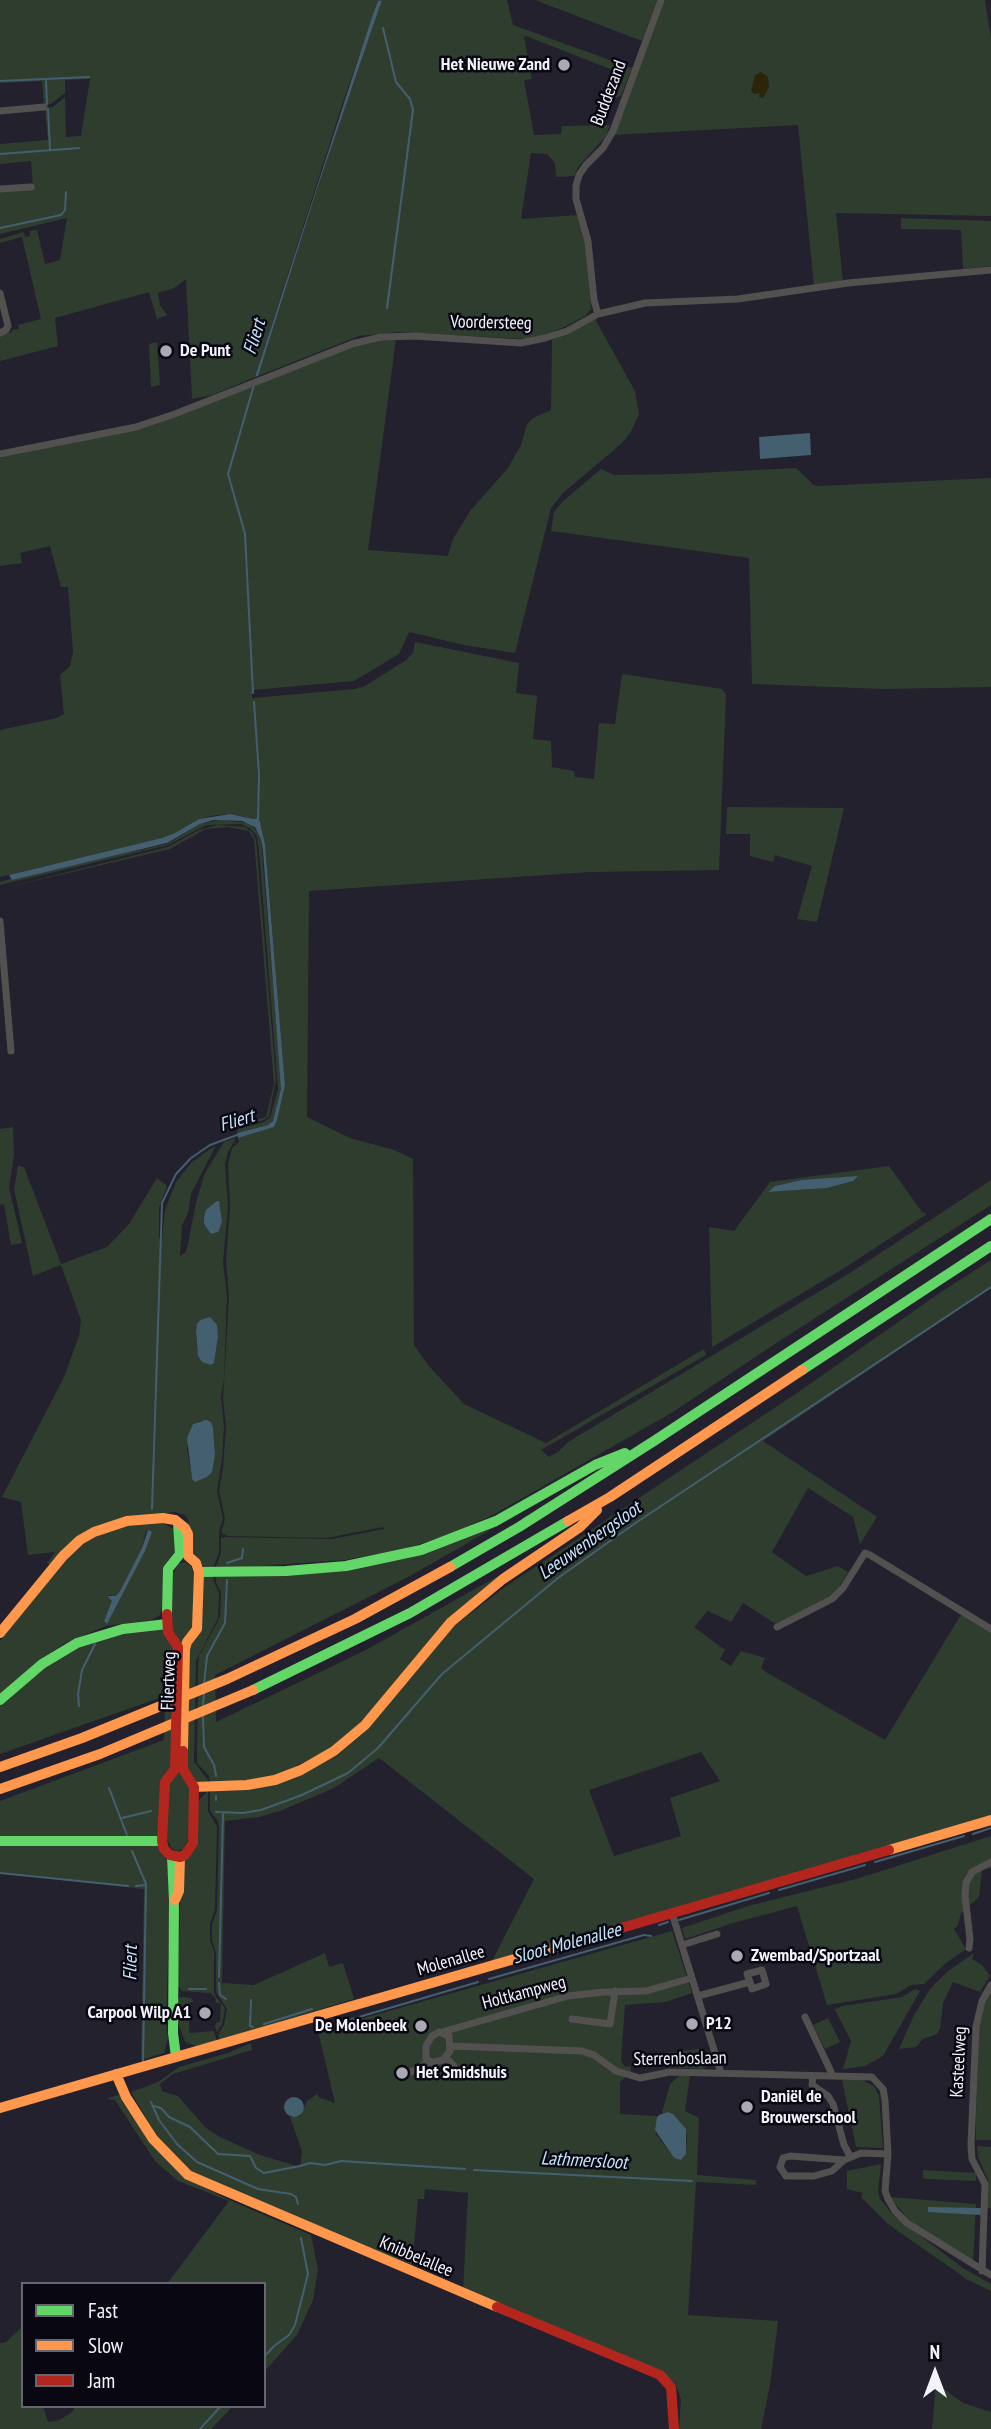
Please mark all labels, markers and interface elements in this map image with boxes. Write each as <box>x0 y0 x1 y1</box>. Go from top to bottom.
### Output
place label: Het Nieuwe Zand <box>441 54 550 76</box>
marker: Het Nieuwe Zand <box>556 57 572 73</box>
street label: Buddezand <box>587 57 631 129</box>
street label: Voordersteeg <box>450 311 532 335</box>
water label: Fliert <box>239 317 271 357</box>
place label: De Punt <box>180 340 231 362</box>
marker: De Punt <box>158 343 174 359</box>
water label: Fliert <box>217 1105 257 1137</box>
water label: Leeuwenbergsloot <box>534 1497 646 1585</box>
street label: Fliertweg <box>157 1651 181 1711</box>
water label: Sloot Molenallee <box>510 1919 624 1969</box>
street label: Molenallee <box>415 1941 487 1981</box>
water label: Fliert <box>119 1945 143 1981</box>
place label: Zwembad/Sportzaal <box>751 1945 880 1967</box>
marker: Zwembad/Sportzaal <box>729 1948 745 1964</box>
street label: Holtkampweg <box>480 1971 568 2015</box>
place label: Carpool Wilp A1 <box>87 2002 191 2024</box>
marker: Carpool Wilp A1 <box>197 2005 213 2021</box>
place label: P12 <box>706 2013 732 2035</box>
place label: De Molenbeek <box>315 2015 407 2037</box>
marker: P12 <box>684 2016 700 2032</box>
marker: De Molenbeek <box>413 2018 429 2034</box>
street label: Kasteelweg <box>946 2026 972 2098</box>
street label: Sterrenboslaan <box>633 2047 727 2071</box>
place label: Het Smidshuis <box>416 2062 507 2084</box>
marker: Het Smidshuis <box>394 2065 410 2081</box>
place label: Daniël de Brouwerschool <box>761 2086 856 2128</box>
marker: Daniël de Brouwerschool <box>739 2099 755 2115</box>
water label: Lathmersloot <box>540 2147 628 2175</box>
street label: Knibbelallee <box>376 2232 456 2282</box>
legend <box>21 2282 266 2408</box>
text: Fast <box>88 2297 118 2324</box>
text: Slow <box>88 2332 123 2359</box>
north arrow <box>900 2338 970 2408</box>
text: N <box>930 2340 940 2364</box>
text: Jam <box>88 2367 115 2394</box>

